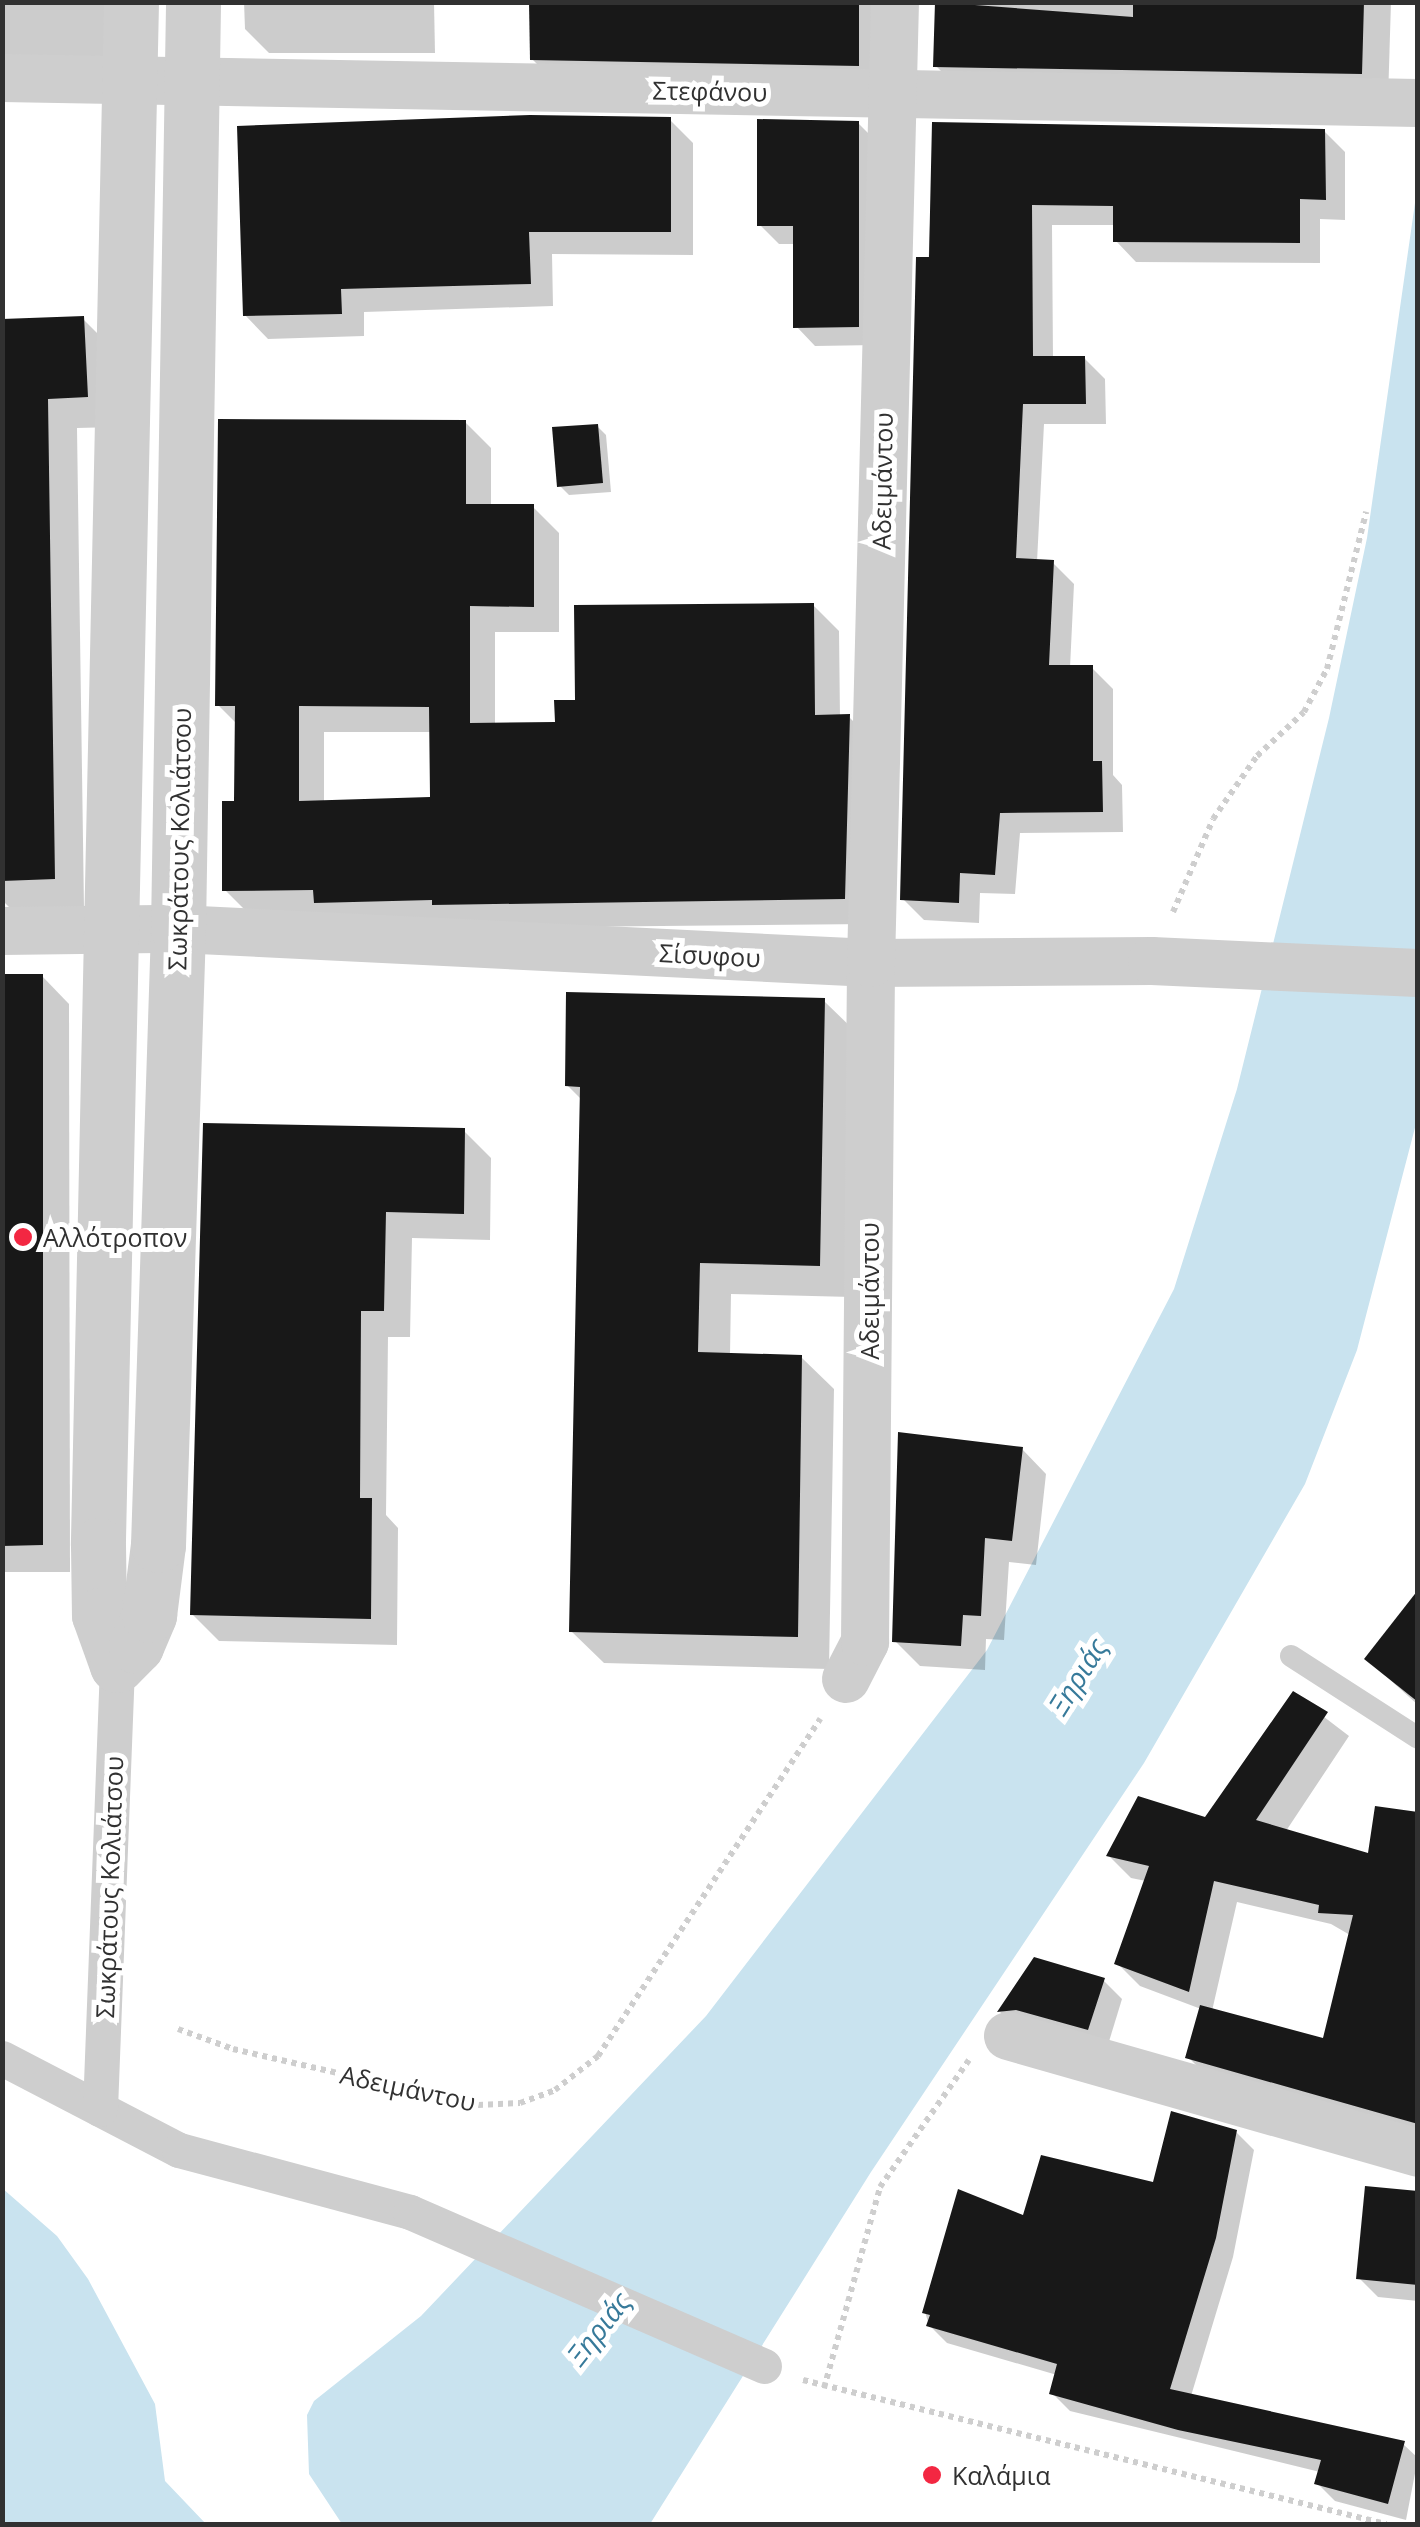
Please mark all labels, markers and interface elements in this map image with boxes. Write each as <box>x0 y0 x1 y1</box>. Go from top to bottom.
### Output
street label: Στεφάνου <box>652 75 768 107</box>
street label: Αδειμάντου <box>866 412 898 550</box>
street label: Σωκράτους Κολιάτσου <box>162 708 196 970</box>
street label: Σίσυφου <box>659 937 761 973</box>
place label: Αλλότροπον <box>43 1222 187 1252</box>
street label: Αδειμάντου <box>854 1222 884 1360</box>
marker: Αλλότροπον <box>12 1226 34 1248</box>
water label: Ξηριάς <box>1041 1632 1113 1720</box>
street label: Σωκράτους Κολιάτσου <box>89 1755 129 2019</box>
street label: Αδειμάντου <box>338 2059 478 2117</box>
water label: Ξηριάς <box>559 2285 637 2371</box>
place label: Καλάμια <box>952 2460 1050 2490</box>
marker: Καλάμια <box>921 2464 943 2486</box>

